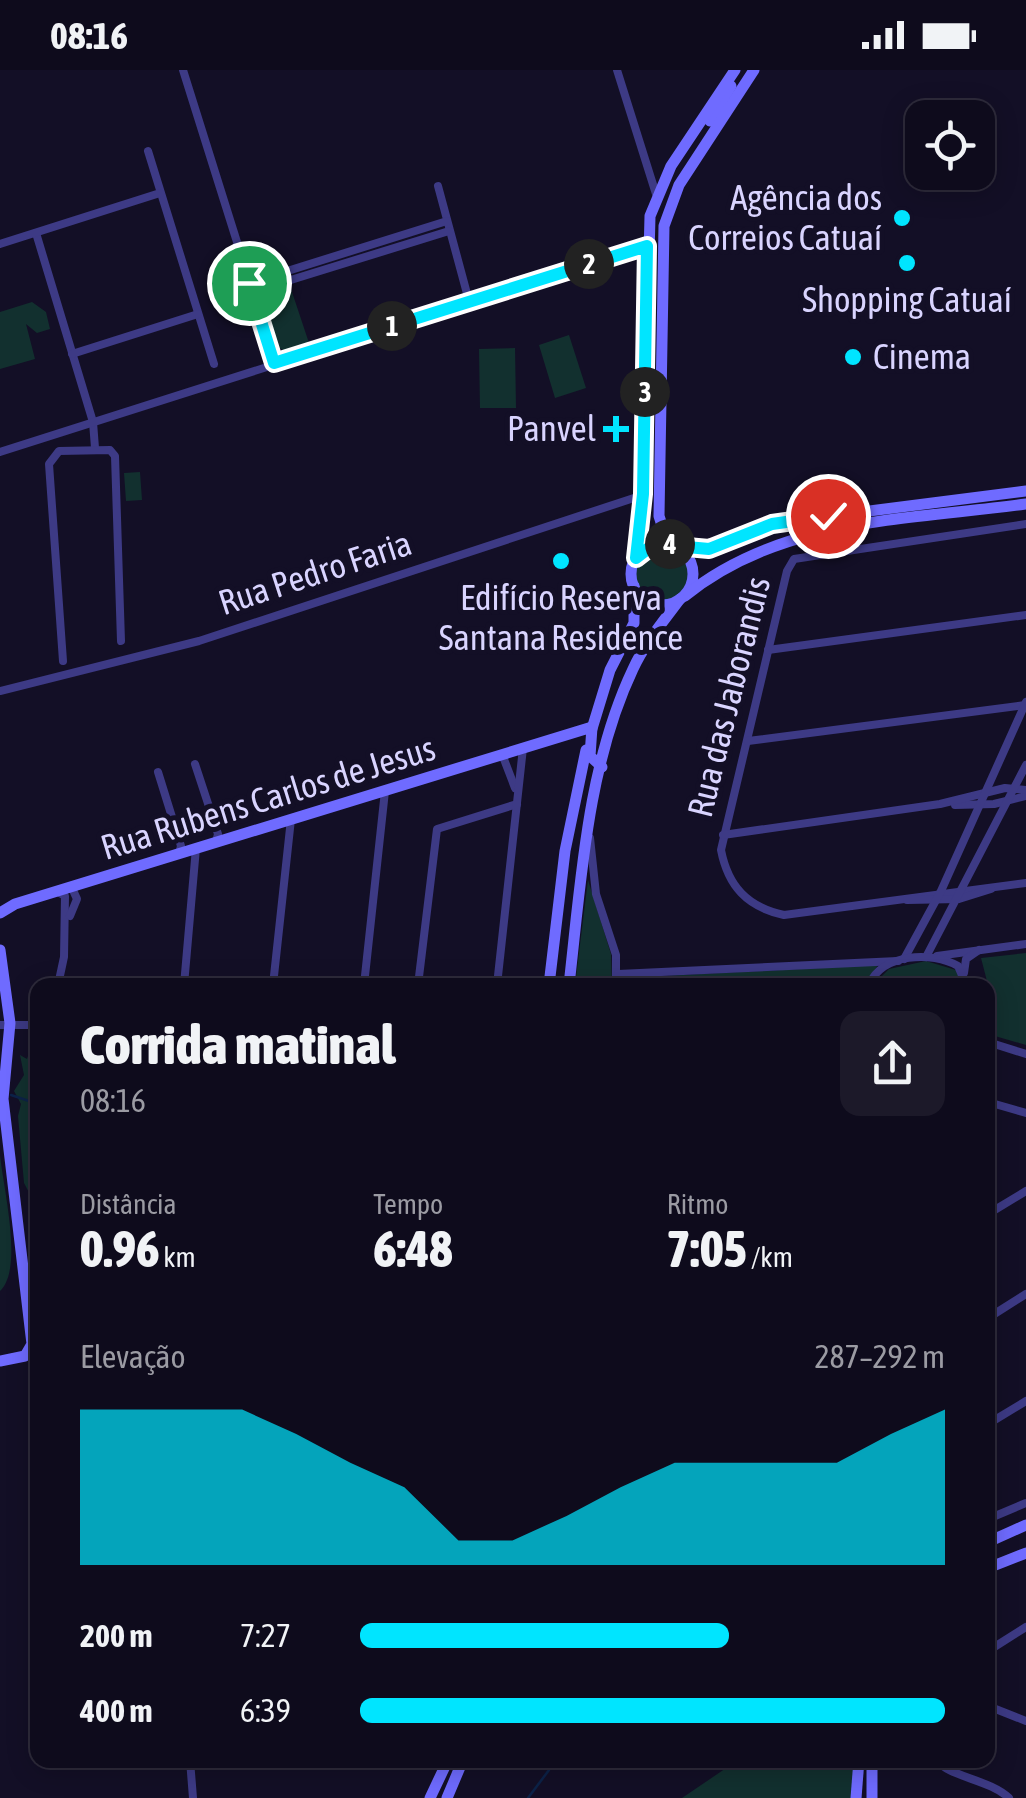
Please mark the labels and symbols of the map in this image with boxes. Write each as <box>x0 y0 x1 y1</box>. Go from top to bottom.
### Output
place label: Agência dos Correios Catuaí <box>688 177 882 257</box>
marker: Agência dos Correios Catuaí <box>891 207 913 229</box>
pin: 2 <box>564 239 614 289</box>
pin <box>207 241 292 326</box>
marker: Shopping Catuaí <box>896 252 918 274</box>
place label: Shopping Catuaí <box>802 279 1012 319</box>
pin: 1 <box>367 301 417 351</box>
place label: Cinema <box>873 336 971 376</box>
marker: Cinema <box>842 346 864 368</box>
pin: 3 <box>620 367 670 417</box>
place label: Panvel <box>507 408 596 448</box>
marker: Panvel <box>605 418 627 440</box>
pin <box>786 474 871 559</box>
pin: 4 <box>645 519 695 569</box>
street label: Rua Pedro Faria <box>213 522 416 622</box>
marker: Edifício Reserva Santana Residence <box>550 550 572 572</box>
street label: Rua das Jaborandis <box>679 573 777 821</box>
place label: Edifício Reserva Santana Residence <box>439 577 683 657</box>
street label: Rua Rubens Carlos de Jesus <box>96 727 440 867</box>

